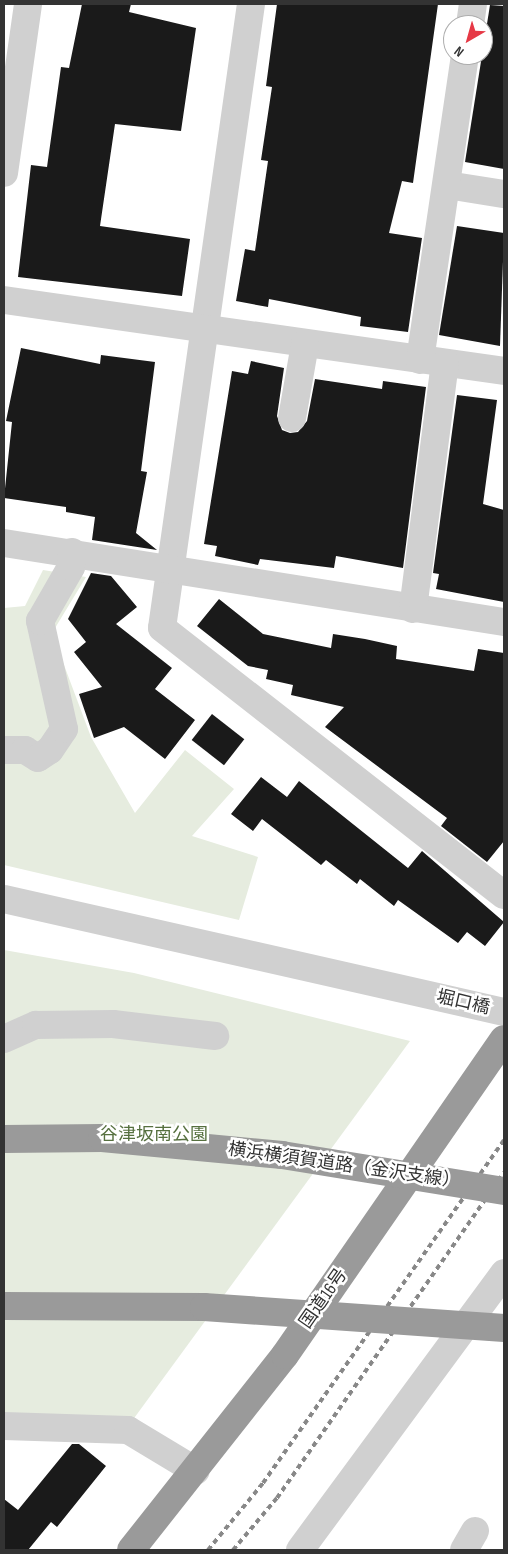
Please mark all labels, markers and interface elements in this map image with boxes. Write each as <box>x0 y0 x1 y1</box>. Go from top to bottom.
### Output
north arrow <box>443 15 493 65</box>
text: N <box>451 42 467 60</box>
street label: 堀口橋 <box>434 986 492 1020</box>
park label: 谷津坂南公園 <box>100 1124 208 1146</box>
street label: 横浜横須賀道路（金沢支線） <box>227 1139 461 1193</box>
street label: 国道16号 <box>296 1265 352 1333</box>

